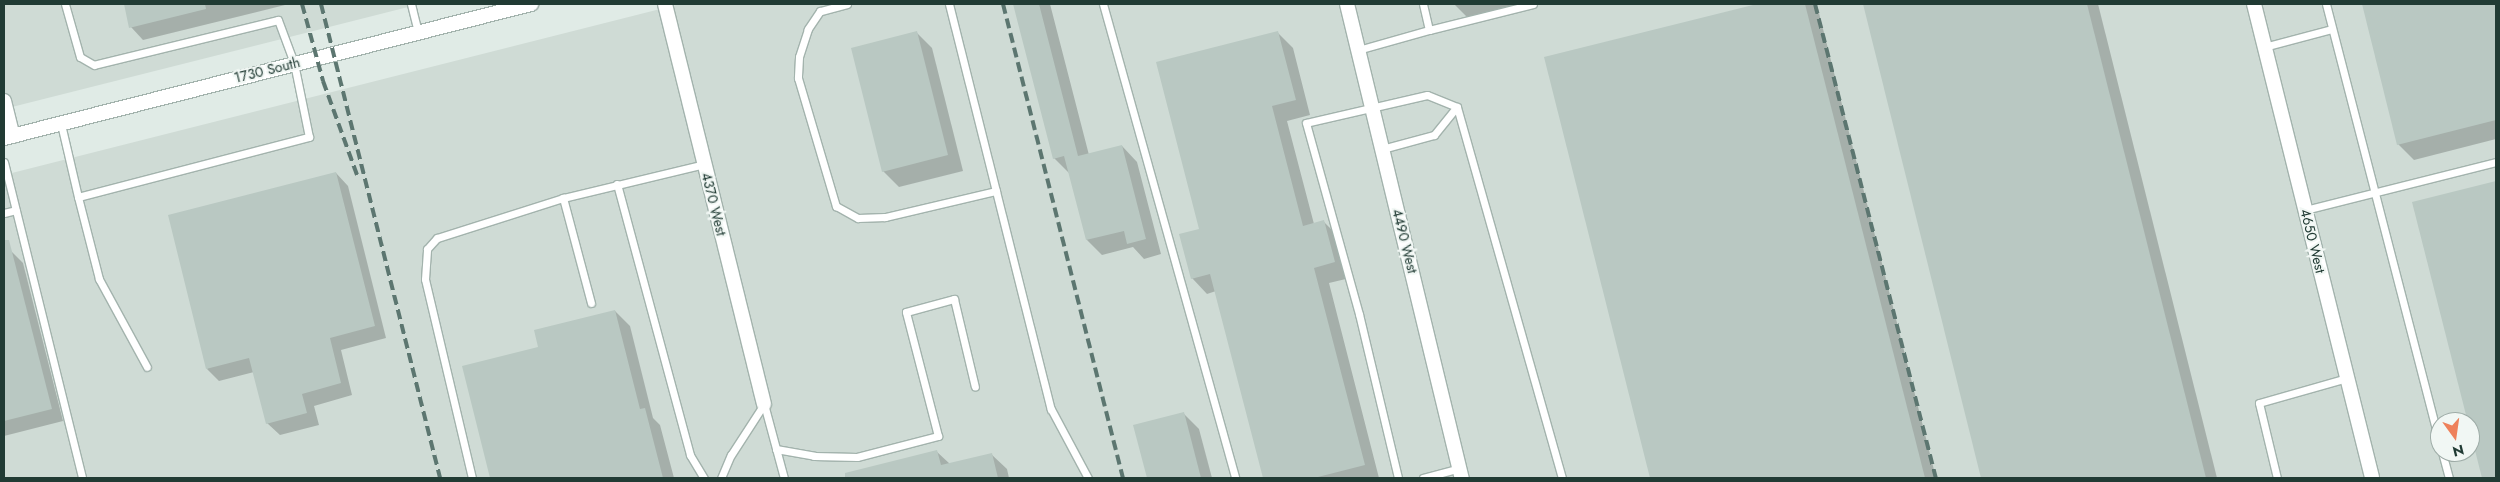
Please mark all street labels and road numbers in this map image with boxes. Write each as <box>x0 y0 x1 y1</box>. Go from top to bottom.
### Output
street label: 1730 South <box>232 54 302 86</box>
street label: 4370 West <box>698 171 730 237</box>
street label: 4490 West <box>1389 207 1421 275</box>
street label: 4650 West <box>2297 207 2329 275</box>

